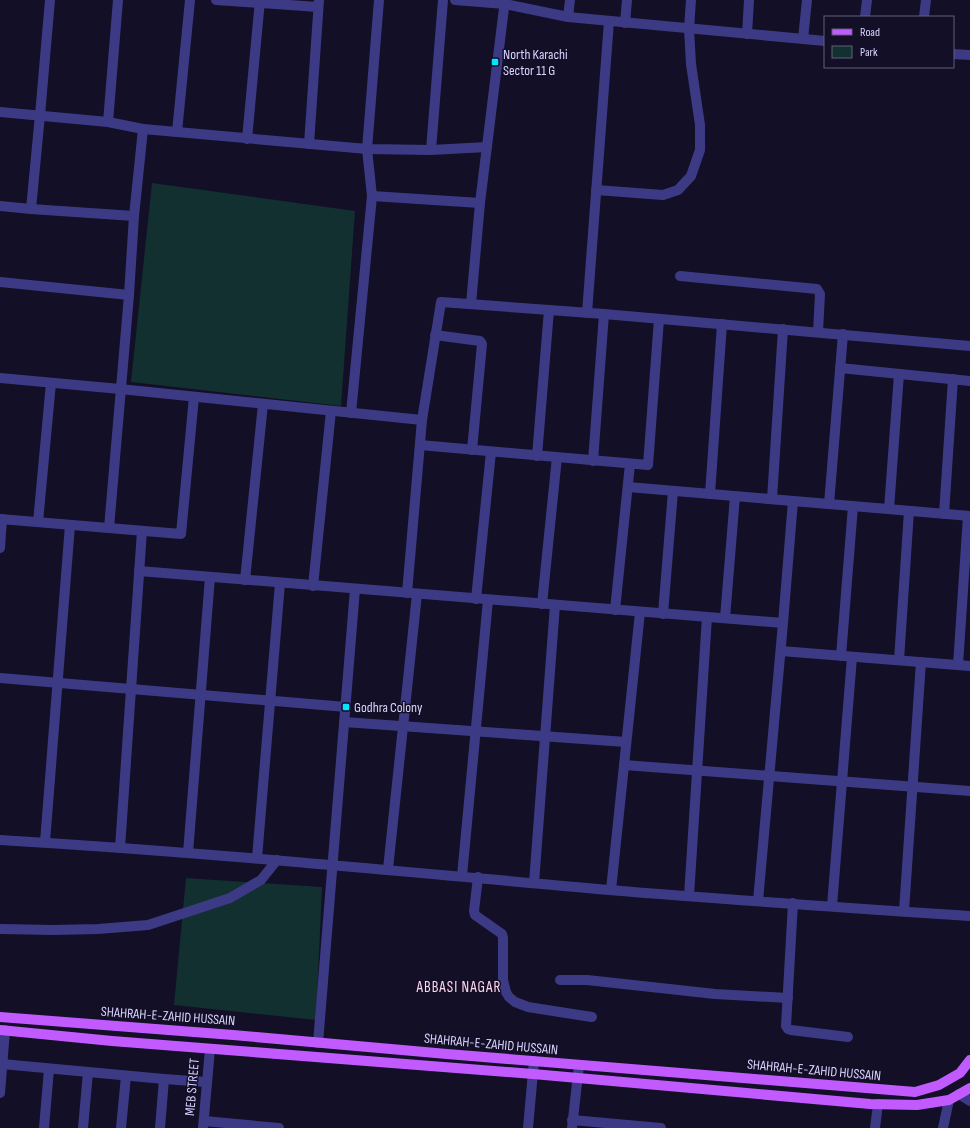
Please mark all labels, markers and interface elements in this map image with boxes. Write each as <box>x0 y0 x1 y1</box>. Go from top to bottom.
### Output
legend <box>824 16 954 68</box>
text: Road <box>860 25 880 40</box>
text: Park <box>860 45 878 60</box>
place label: North Karachi Sector 11 G <box>503 46 568 79</box>
marker: North Karachi Sector 11 G <box>490 57 500 67</box>
place label: Godhra Colony <box>354 699 423 716</box>
marker: Godhra Colony <box>341 702 351 712</box>
district label: ABBASI NAGAR <box>416 978 501 997</box>
street label: SHAHRAH-E-ZAHID HUSSAIN <box>100 1003 236 1029</box>
street label: SHAHRAH-E-ZAHID HUSSAIN <box>423 1030 559 1058</box>
street label: SHAHRAH-E-ZAHID HUSSAIN <box>746 1056 882 1084</box>
street label: MEB STREET <box>181 1057 203 1117</box>

